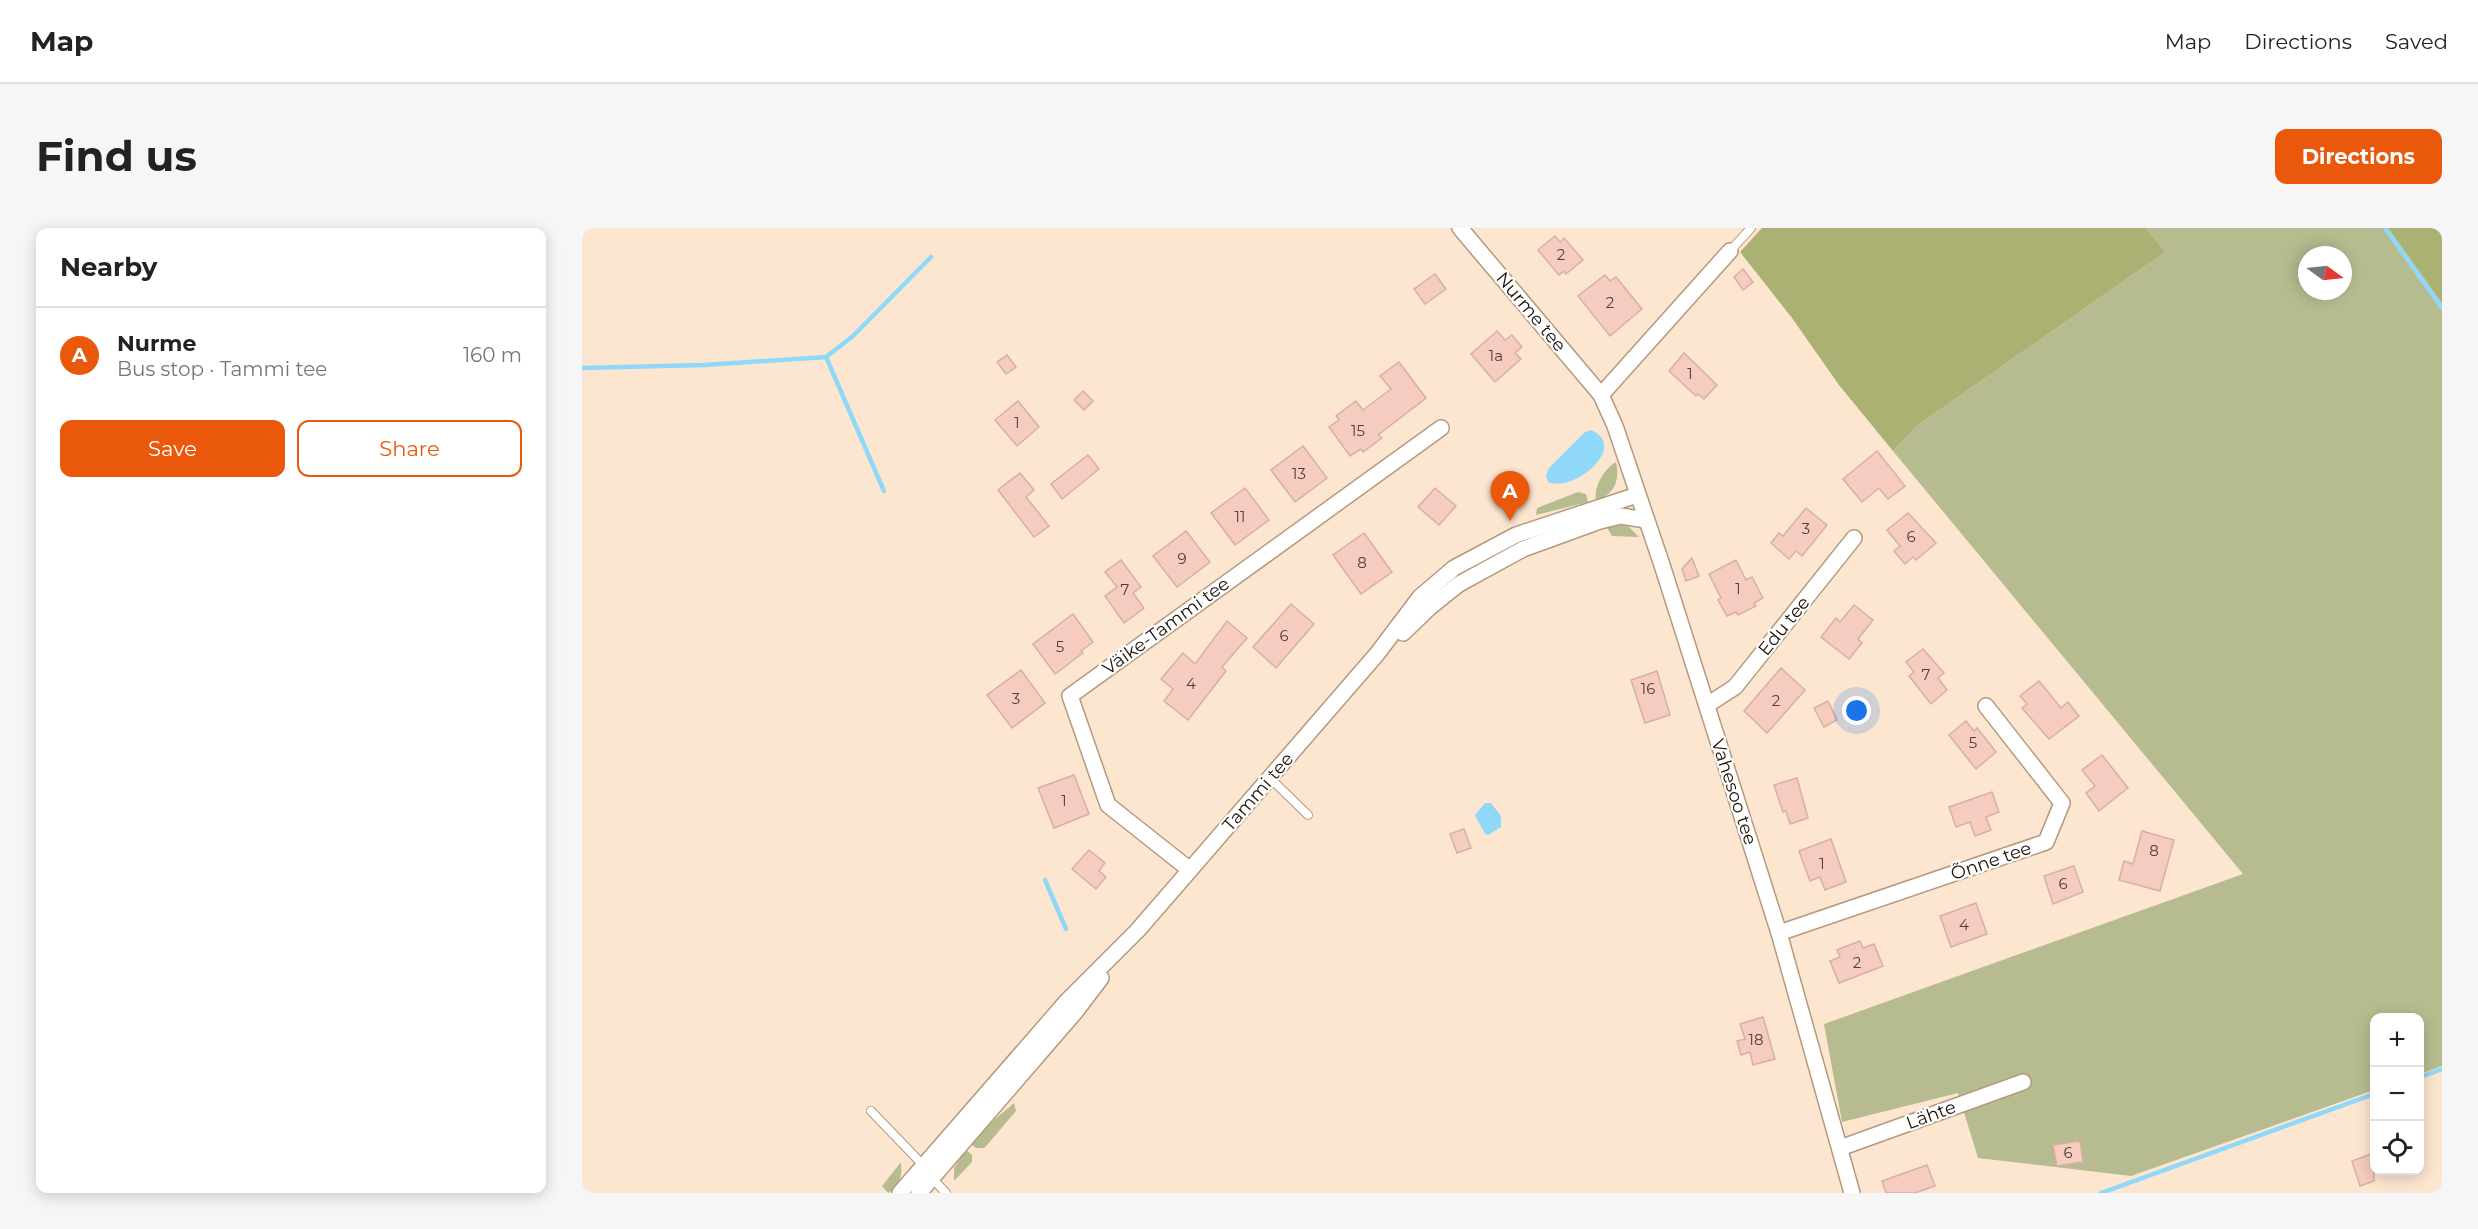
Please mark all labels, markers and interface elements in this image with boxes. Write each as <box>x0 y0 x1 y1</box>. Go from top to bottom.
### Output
text: Map <box>30 24 93 58</box>
text: Map <box>2165 29 2211 54</box>
text: Directions <box>2244 29 2352 54</box>
text: Saved <box>2385 29 2448 54</box>
button: Directions <box>2275 129 2442 184</box>
text: Find us <box>36 130 197 182</box>
house number: 2 <box>1557 245 1565 264</box>
north arrow <box>2298 246 2352 300</box>
text: Nearby <box>60 251 157 283</box>
street label: Nurme tee <box>1491 268 1571 356</box>
house number: 2 <box>1606 293 1614 312</box>
text: Nurme <box>117 330 196 357</box>
text: A <box>72 343 87 367</box>
text: 160 m <box>463 343 522 367</box>
house number: 1a <box>1489 346 1503 365</box>
text: Bus stop · Tammi tee <box>117 357 327 381</box>
house number: 1 <box>1687 364 1693 383</box>
house number: 1 <box>1014 413 1020 432</box>
button: Save <box>60 420 285 477</box>
button: Share <box>297 420 522 477</box>
house number: 15 <box>1351 421 1365 440</box>
house number: 13 <box>1292 464 1306 483</box>
pin: A <box>1490 472 1530 521</box>
house number: 11 <box>1235 507 1245 526</box>
house number: 3 <box>1802 519 1810 538</box>
house number: 6 <box>1906 527 1916 546</box>
house number: 9 <box>1177 549 1187 568</box>
house number: 8 <box>1357 553 1367 572</box>
street label: Väike-Tammi tee <box>1098 572 1234 679</box>
house number: 1 <box>1735 579 1741 598</box>
house number: 7 <box>1121 580 1130 599</box>
street label: Edu tee <box>1754 592 1815 660</box>
house number: 6 <box>1279 626 1289 645</box>
house number: 5 <box>1056 637 1064 656</box>
house number: 7 <box>1922 665 1931 684</box>
house number: 4 <box>1186 674 1196 693</box>
house number: 16 <box>1641 679 1655 698</box>
house number: 3 <box>1012 689 1020 708</box>
house number: 2 <box>1772 691 1780 710</box>
your location <box>1842 696 1871 725</box>
house number: 5 <box>1969 733 1977 752</box>
street label: Vahesoo tee <box>1707 736 1761 848</box>
street label: Tammi tee <box>1218 748 1298 836</box>
house number: 1 <box>1061 791 1067 810</box>
street label: Õnne tee <box>1948 837 2034 885</box>
house number: 8 <box>2149 841 2159 860</box>
house number: 1 <box>1819 854 1825 873</box>
house number: 6 <box>2058 874 2068 893</box>
house number: 4 <box>1959 915 1969 934</box>
house number: 2 <box>1853 953 1861 972</box>
map controls <box>2370 1013 2424 1175</box>
button: + <box>2370 1013 2424 1067</box>
house number: 18 <box>1749 1030 1764 1049</box>
button: − <box>2370 1067 2424 1121</box>
street label: Lähte <box>1903 1096 1959 1134</box>
button: locate <box>2370 1121 2424 1175</box>
house number: 6 <box>2063 1143 2073 1162</box>

